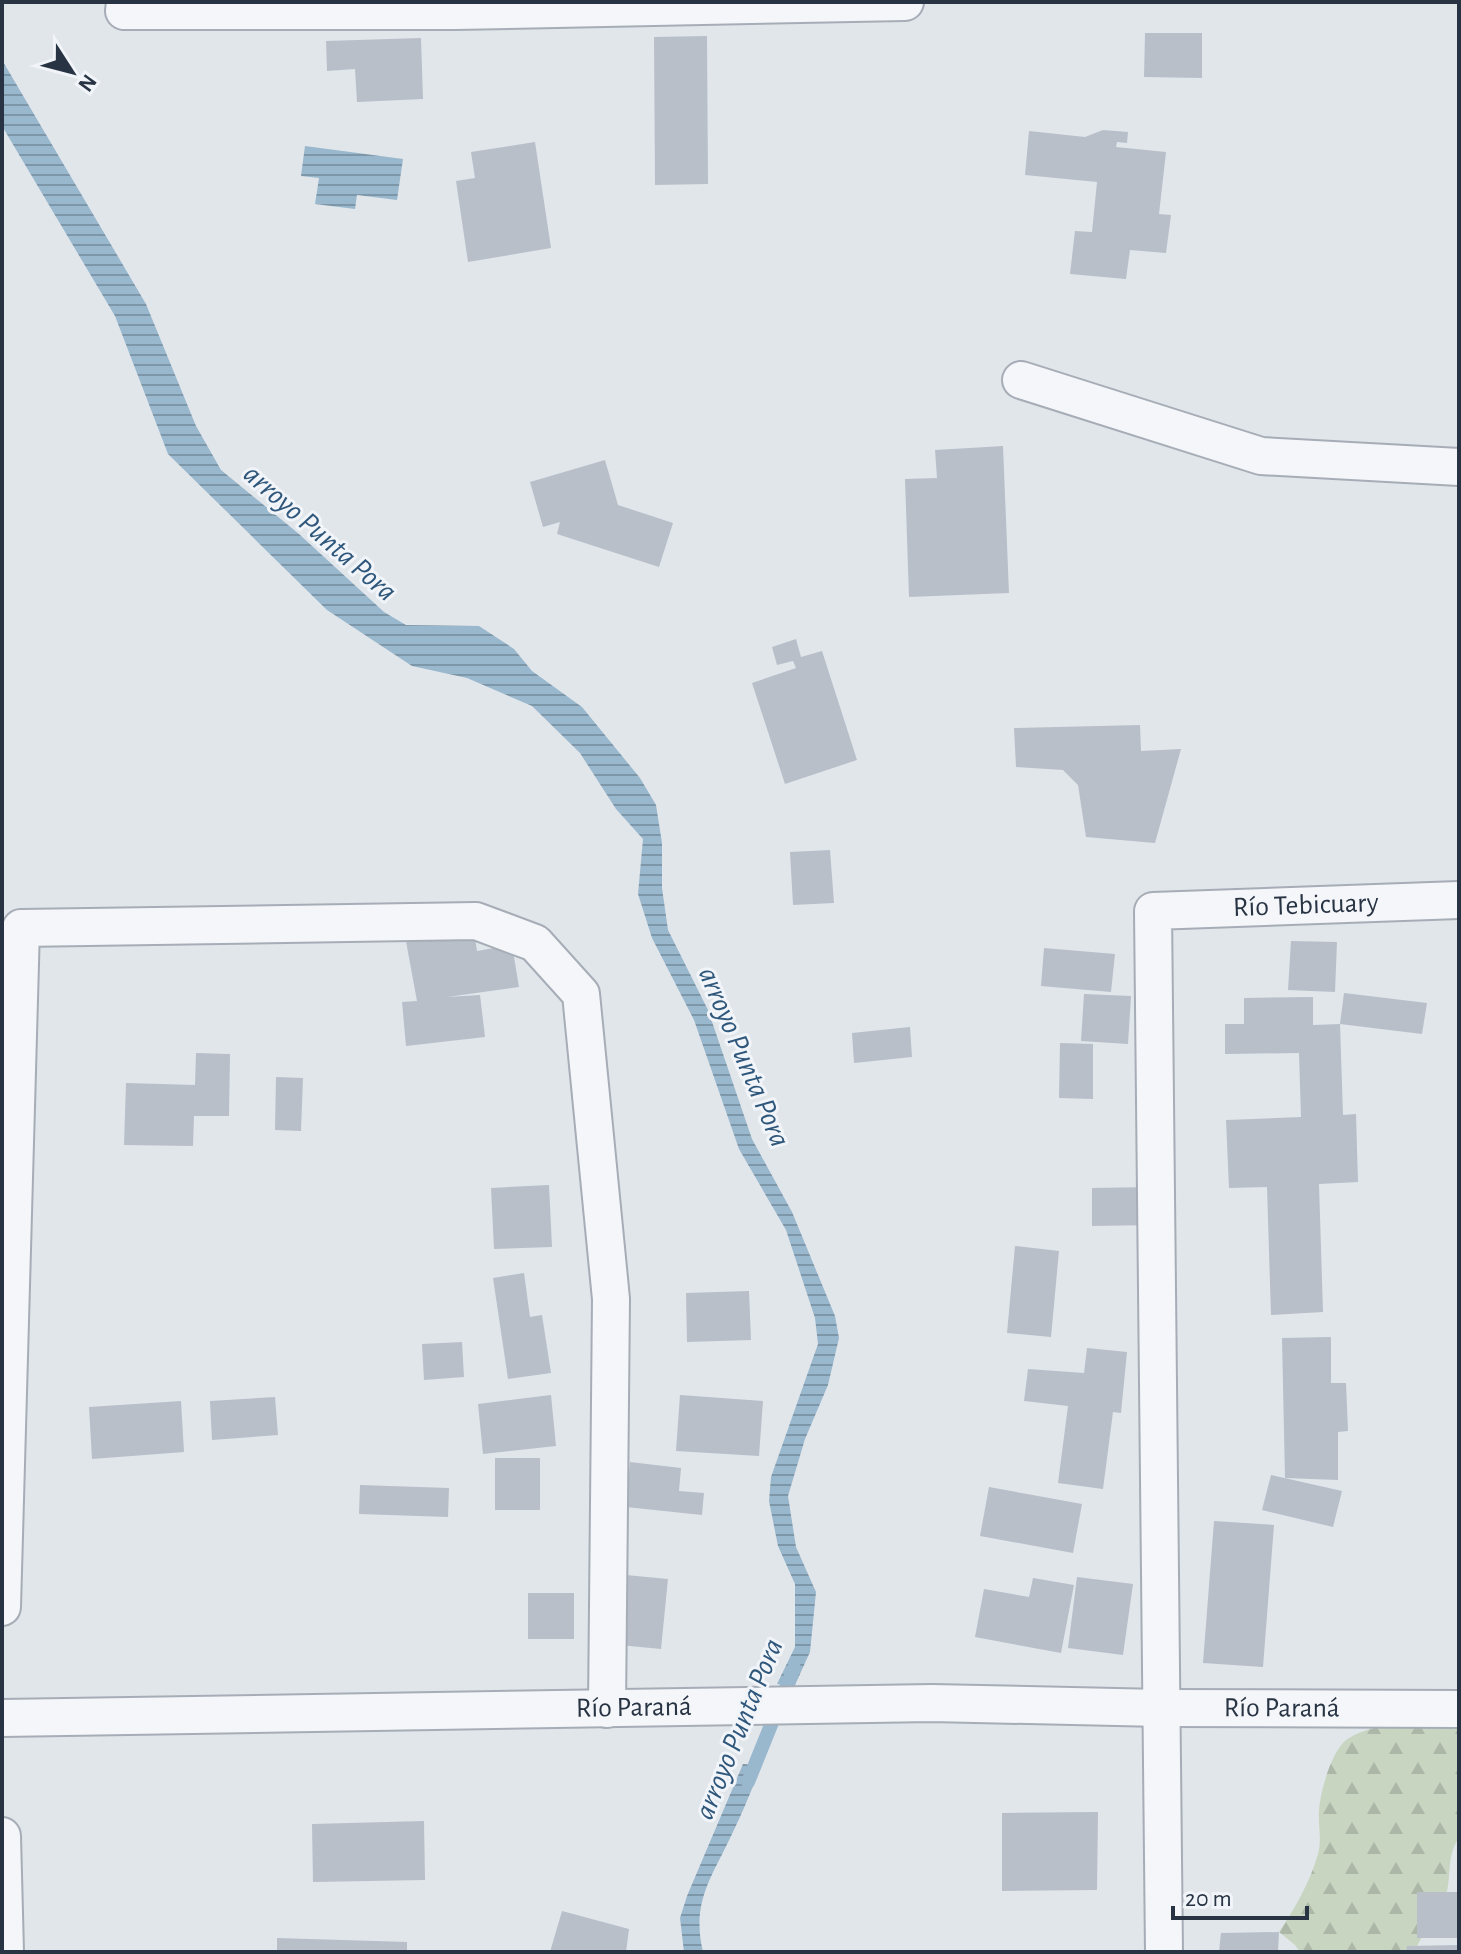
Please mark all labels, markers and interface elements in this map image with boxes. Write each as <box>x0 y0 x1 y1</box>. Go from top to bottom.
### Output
north arrow <box>32 32 112 112</box>
text: N <box>74 71 101 96</box>
water label: arroyo Punta Pora <box>238 459 402 607</box>
street label: Río Tebicuary <box>1233 889 1379 922</box>
water label: arroyo Punta Pora <box>693 963 795 1151</box>
water label: arroyo Punta Pora <box>689 1634 789 1824</box>
street label: Río Paraná <box>576 1693 692 1723</box>
street label: Río Paraná <box>1224 1694 1340 1723</box>
scale bar <box>1173 1870 1307 1920</box>
text: 20 m <box>1185 1887 1232 1911</box>

